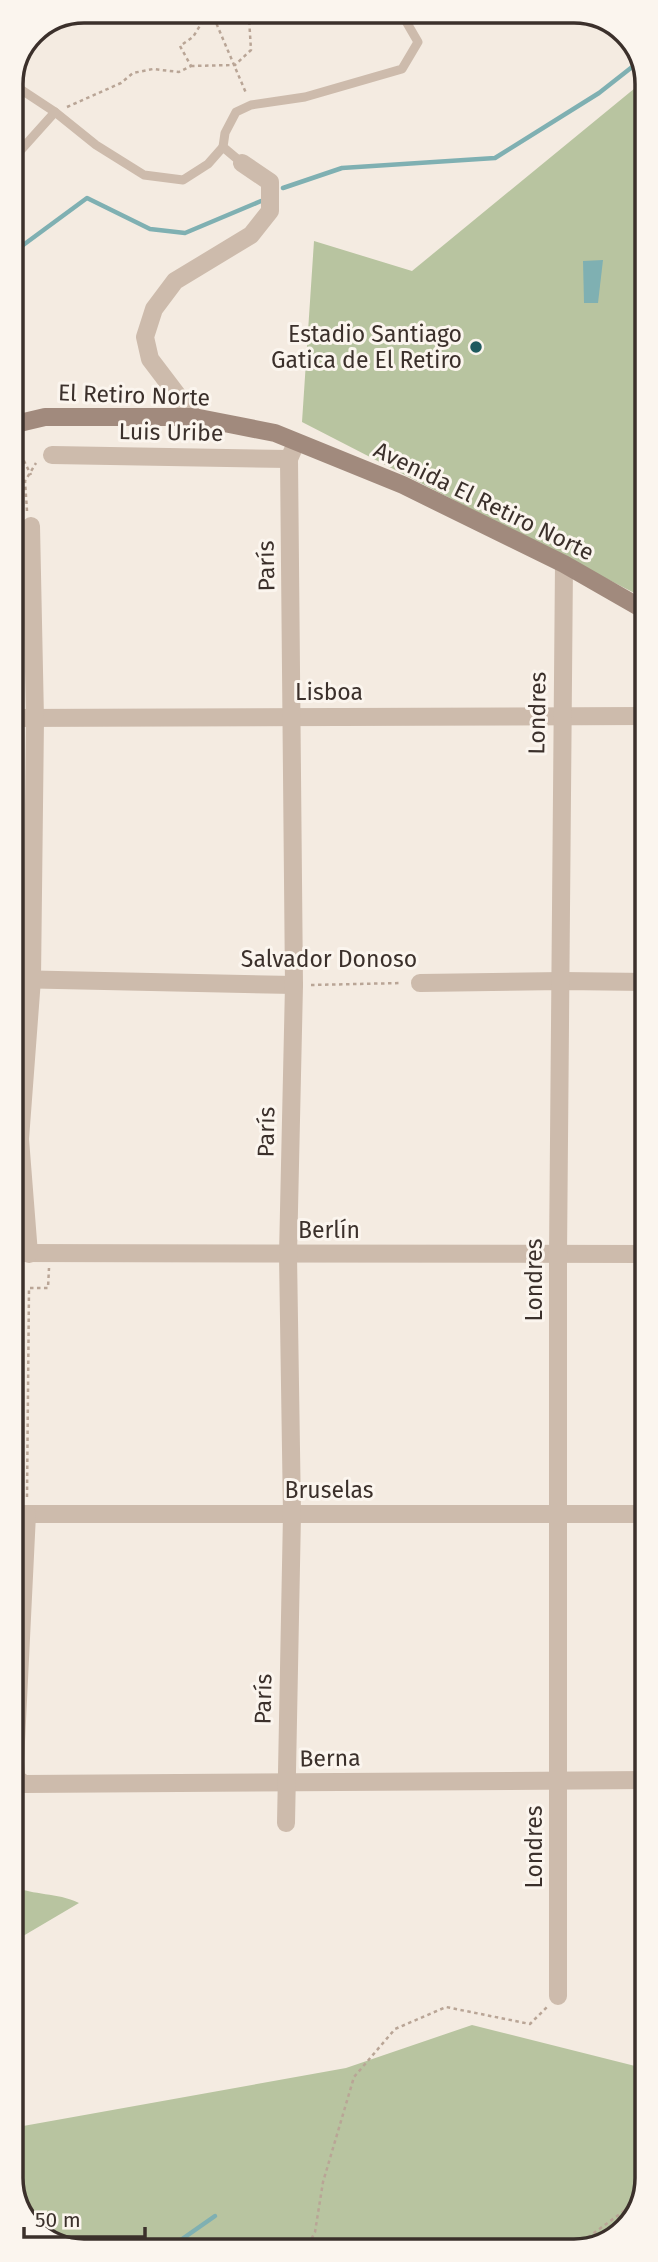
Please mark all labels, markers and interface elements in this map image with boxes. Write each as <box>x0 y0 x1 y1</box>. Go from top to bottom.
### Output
place label: Estadio Santiago Gatica de El Retiro <box>271 320 462 374</box>
marker: Estadio Santiago Gatica de El Retiro <box>468 339 484 355</box>
street label: El Retiro Norte <box>58 378 210 412</box>
street label: Luis Uribe <box>118 417 224 447</box>
street label: Avenida El Retiro Norte <box>369 436 599 566</box>
street label: París <box>252 540 280 592</box>
street label: Londres <box>522 671 552 755</box>
street label: Lisboa <box>295 678 363 706</box>
street label: Salvador Donoso <box>241 945 417 973</box>
street label: París <box>252 1106 280 1158</box>
street label: Berlín <box>298 1216 360 1244</box>
street label: Londres <box>520 1238 548 1322</box>
street label: Bruselas <box>284 1476 374 1504</box>
street label: París <box>249 1673 277 1725</box>
street label: Berna <box>299 1743 361 1773</box>
street label: Londres <box>520 1805 548 1889</box>
scale bar <box>24 2196 145 2240</box>
text: 50 m <box>35 2207 81 2233</box>

